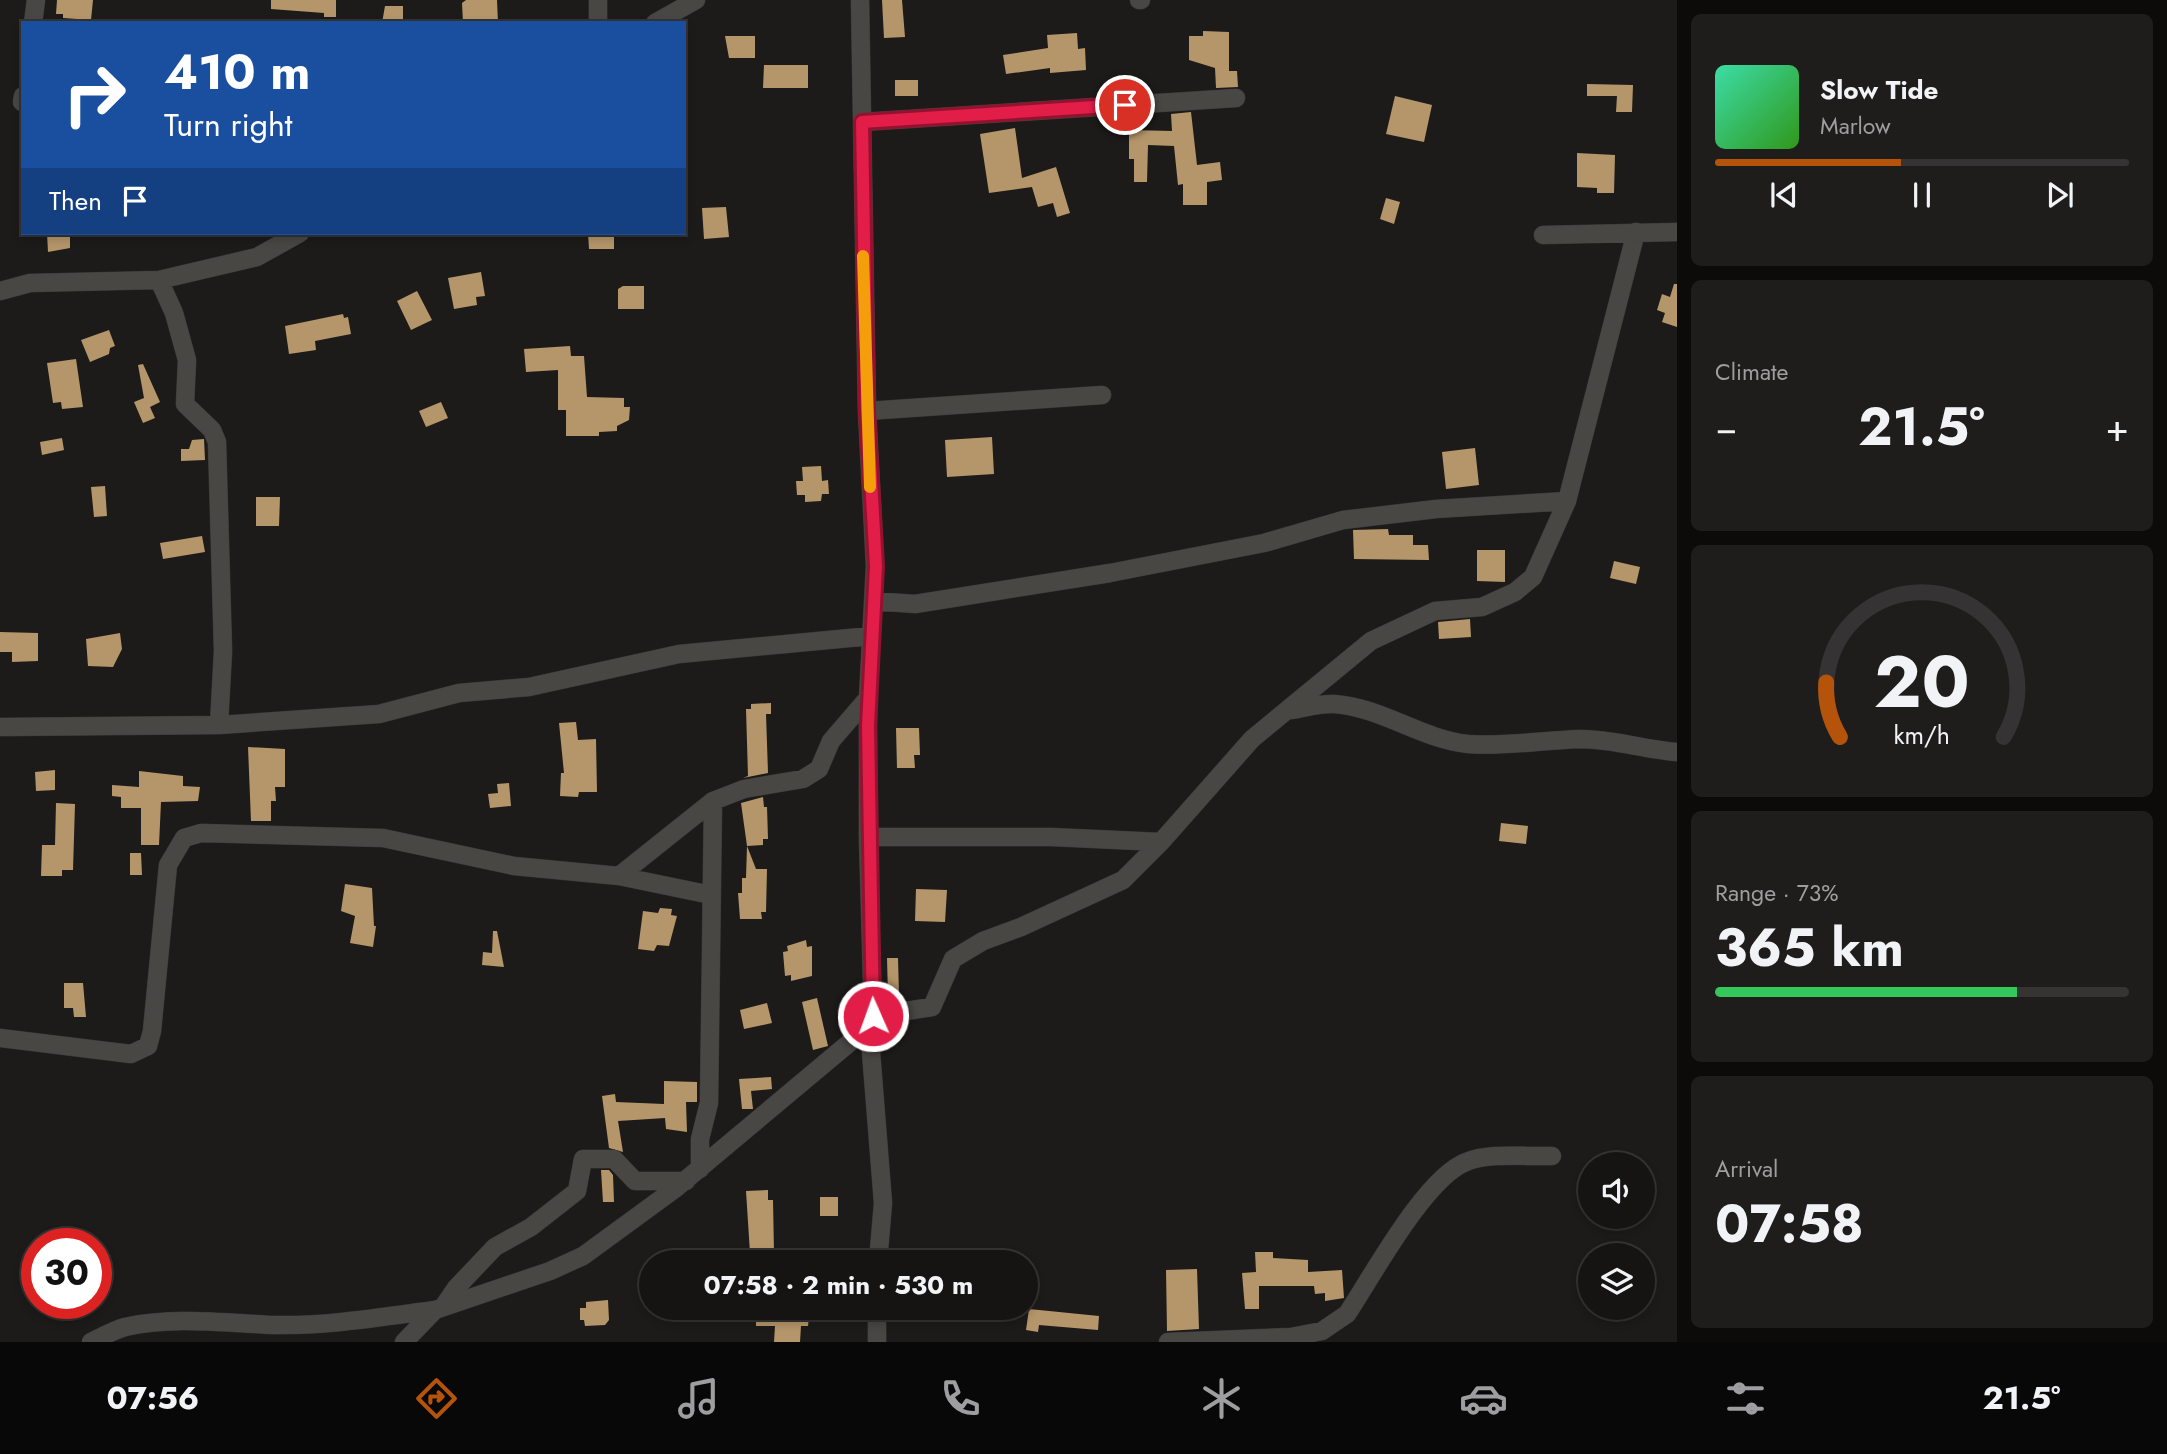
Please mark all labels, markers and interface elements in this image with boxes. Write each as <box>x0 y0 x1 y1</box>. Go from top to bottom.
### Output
text: 410 m <box>164 37 310 107</box>
icon: right <box>49 49 140 140</box>
text: Slow Tide <box>1820 71 1939 109</box>
pin <box>1095 75 1155 135</box>
icon: arrive <box>1106 86 1144 124</box>
text: Turn right <box>164 102 293 148</box>
text: Marlow <box>1820 109 1891 143</box>
icon: previous <box>1765 176 1803 214</box>
icon: pause <box>1903 176 1941 214</box>
icon: next <box>2041 176 2079 214</box>
text: Then <box>49 182 102 220</box>
icon: arrive <box>116 182 154 220</box>
text: Climate <box>1715 355 1788 389</box>
text: 21.5° <box>1858 389 1985 465</box>
text: − <box>1715 400 1737 455</box>
text: + <box>2106 400 2129 455</box>
text: 20 <box>1874 629 1970 734</box>
text: km/h <box>1894 717 1950 753</box>
text: Range · 73% <box>1715 876 1839 910</box>
text: 365 km <box>1715 910 1904 986</box>
position arrow <box>836 979 910 1053</box>
map controls <box>1578 1152 1655 1320</box>
button: sound <box>1578 1152 1655 1229</box>
text: Arrival <box>1715 1152 1778 1186</box>
text: 07:58 <box>1715 1186 1864 1262</box>
speed limit sign: 30 <box>21 1228 112 1319</box>
button: layers <box>1578 1243 1655 1320</box>
text: 07:58 · 2 min · 530 m <box>704 1266 973 1304</box>
icon: directions <box>412 1374 461 1423</box>
icon: music <box>674 1374 723 1423</box>
icon: phone <box>936 1374 985 1423</box>
icon: climate <box>1197 1374 1246 1423</box>
icon: car <box>1459 1374 1508 1423</box>
icon: filters <box>1721 1374 1770 1423</box>
text: 07:56 <box>106 1375 199 1421</box>
text: 21.5° <box>1983 1375 2061 1421</box>

